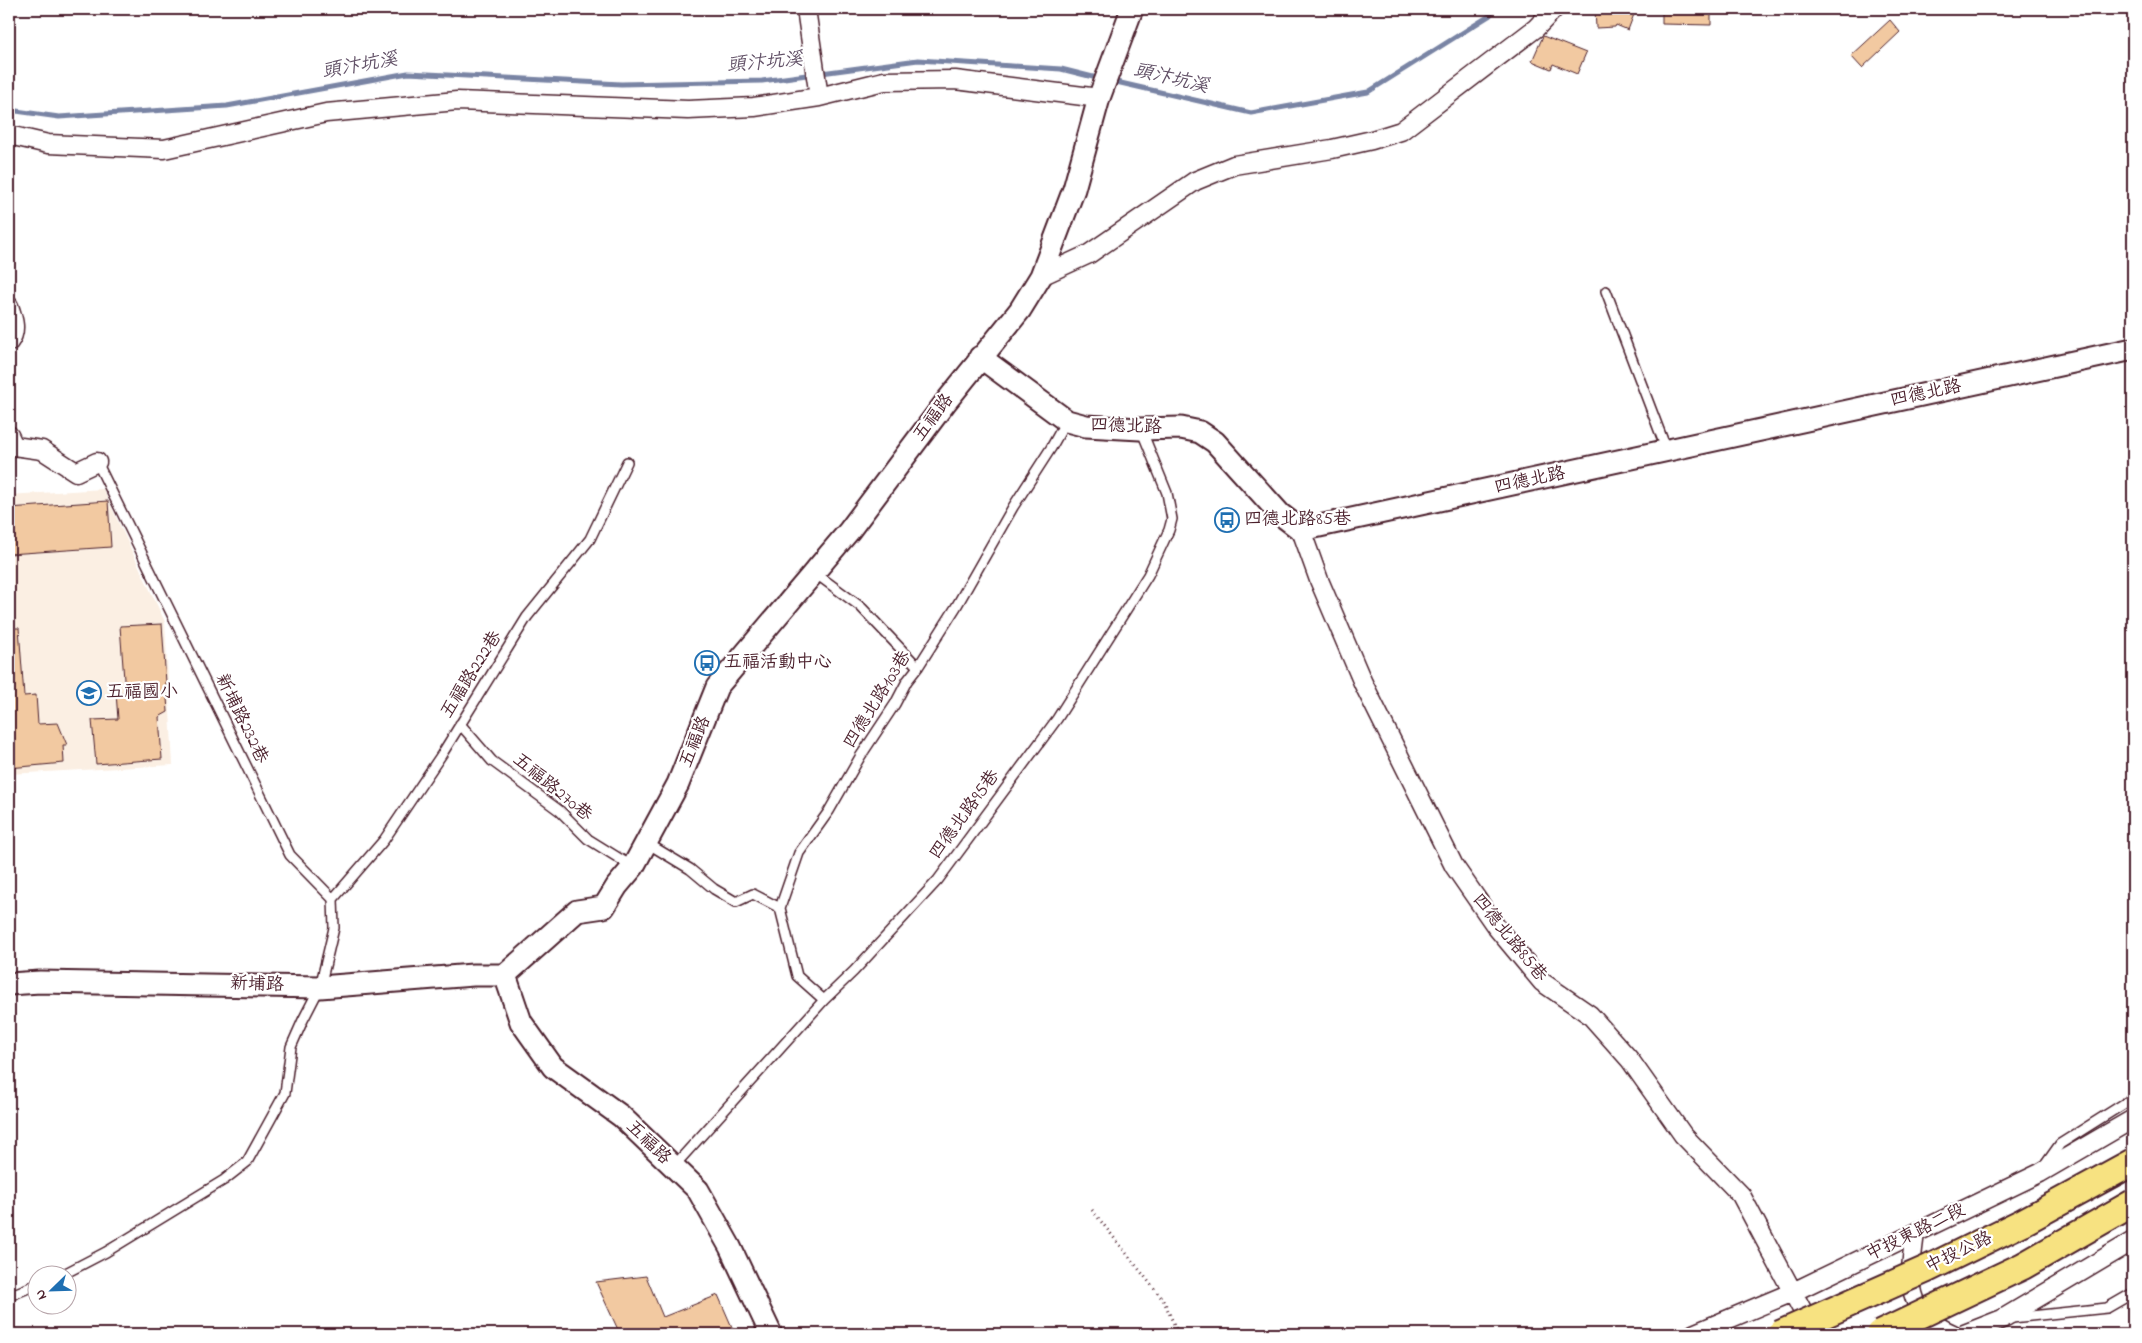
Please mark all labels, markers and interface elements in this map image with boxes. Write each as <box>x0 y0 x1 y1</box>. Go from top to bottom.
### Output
water label: 頭汴坑溪 <box>320 46 401 86</box>
water label: 頭汴坑溪 <box>726 46 805 80</box>
water label: 頭汴坑溪 <box>1131 57 1212 101</box>
street label: 四德北路 <box>1888 374 1964 414</box>
street label: 五福路 <box>907 389 961 447</box>
street label: 四德北路 <box>1090 413 1162 441</box>
street label: 四德北路 <box>1492 461 1568 501</box>
bus stop icon: 四德北路85巷 <box>1214 507 1240 533</box>
place label: 四德北路85巷 <box>1244 507 1351 533</box>
street label: 五福路222巷 <box>435 626 509 724</box>
street label: 四德北路103巷 <box>838 646 918 754</box>
bus stop icon: 五福活動中心 <box>694 650 720 676</box>
place label: 五福活動中心 <box>724 650 832 676</box>
street label: 新埔路232巷 <box>208 670 274 768</box>
school or university icon: 五福國小 <box>76 680 102 706</box>
place label: 五福國小 <box>106 680 178 706</box>
street label: 五福路 <box>674 712 718 772</box>
street label: 五福路270巷 <box>506 748 598 828</box>
street label: 四德北路95巷 <box>923 765 1007 865</box>
street label: 四德北路85巷 <box>1465 888 1553 988</box>
street label: 新埔路 <box>230 971 284 999</box>
street label: 五福路 <box>620 1115 676 1171</box>
street label: 中投東路二段 <box>1862 1198 1970 1268</box>
street label: 中投公路 <box>1921 1226 1997 1280</box>
north arrow <box>28 1266 78 1316</box>
text: N <box>30 1286 53 1303</box>

